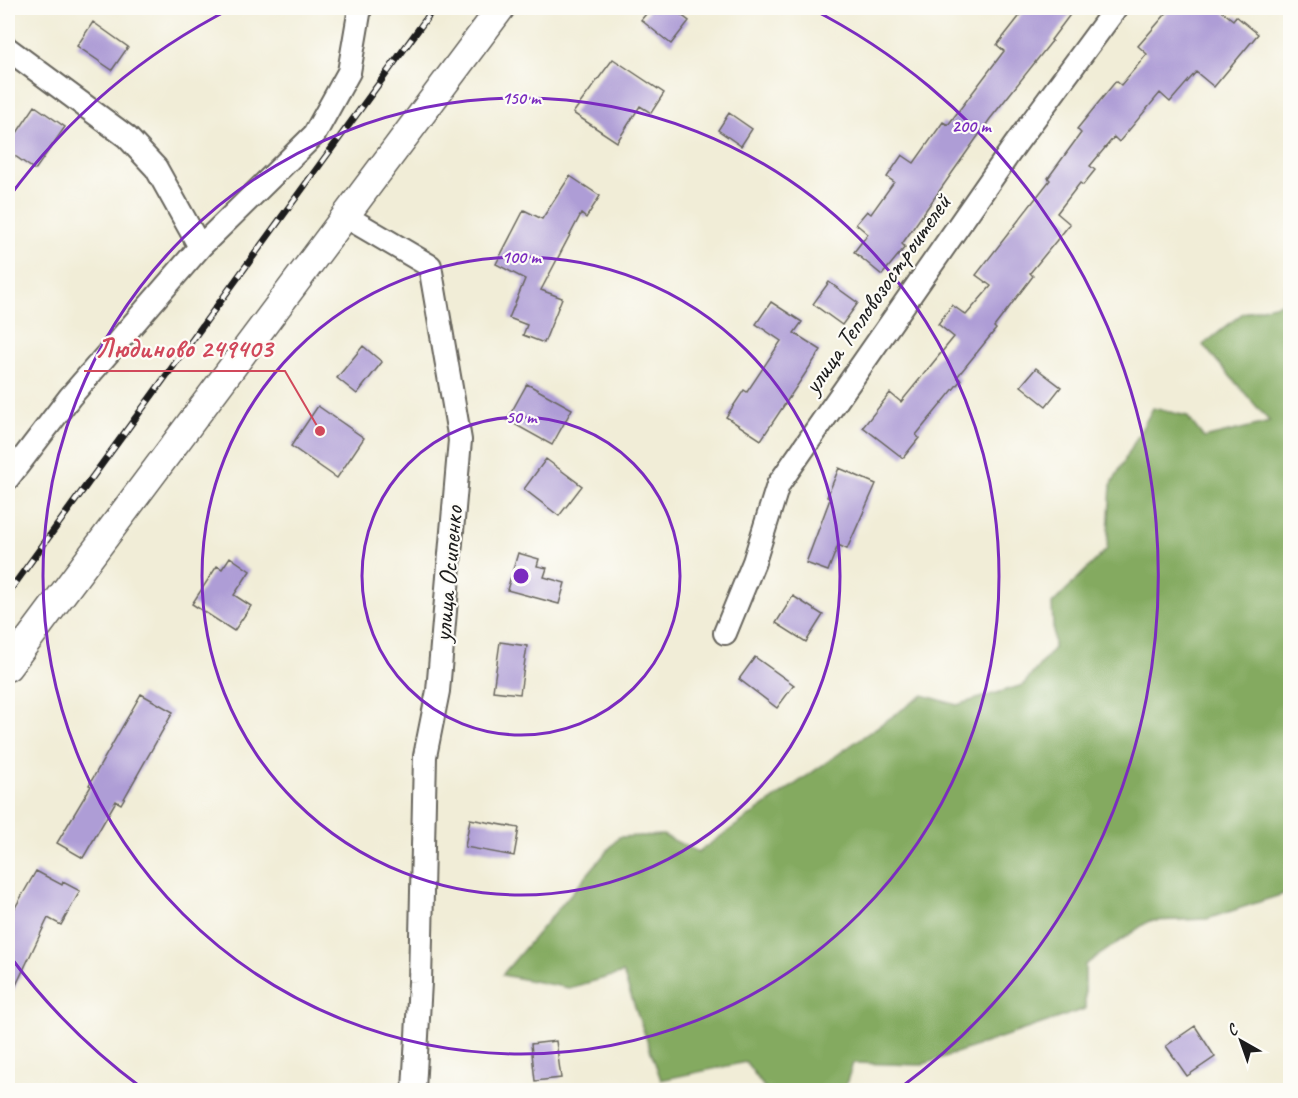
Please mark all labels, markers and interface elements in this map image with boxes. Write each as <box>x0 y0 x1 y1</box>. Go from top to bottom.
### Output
text: 150 m <box>502 87 542 109</box>
text: 200 m <box>952 115 992 137</box>
street label: улица Тепловозостроителей <box>794 186 960 402</box>
text: 100 m <box>502 246 542 268</box>
callout: Людиново 249403 <box>84 326 285 371</box>
text: Людиново 249403 <box>96 331 275 365</box>
text: 50 m <box>506 406 538 428</box>
street label: улица Осипенко <box>425 503 471 645</box>
centre of rings <box>511 566 531 586</box>
north arrow <box>1211 1011 1271 1071</box>
text: С <box>1223 1019 1243 1040</box>

